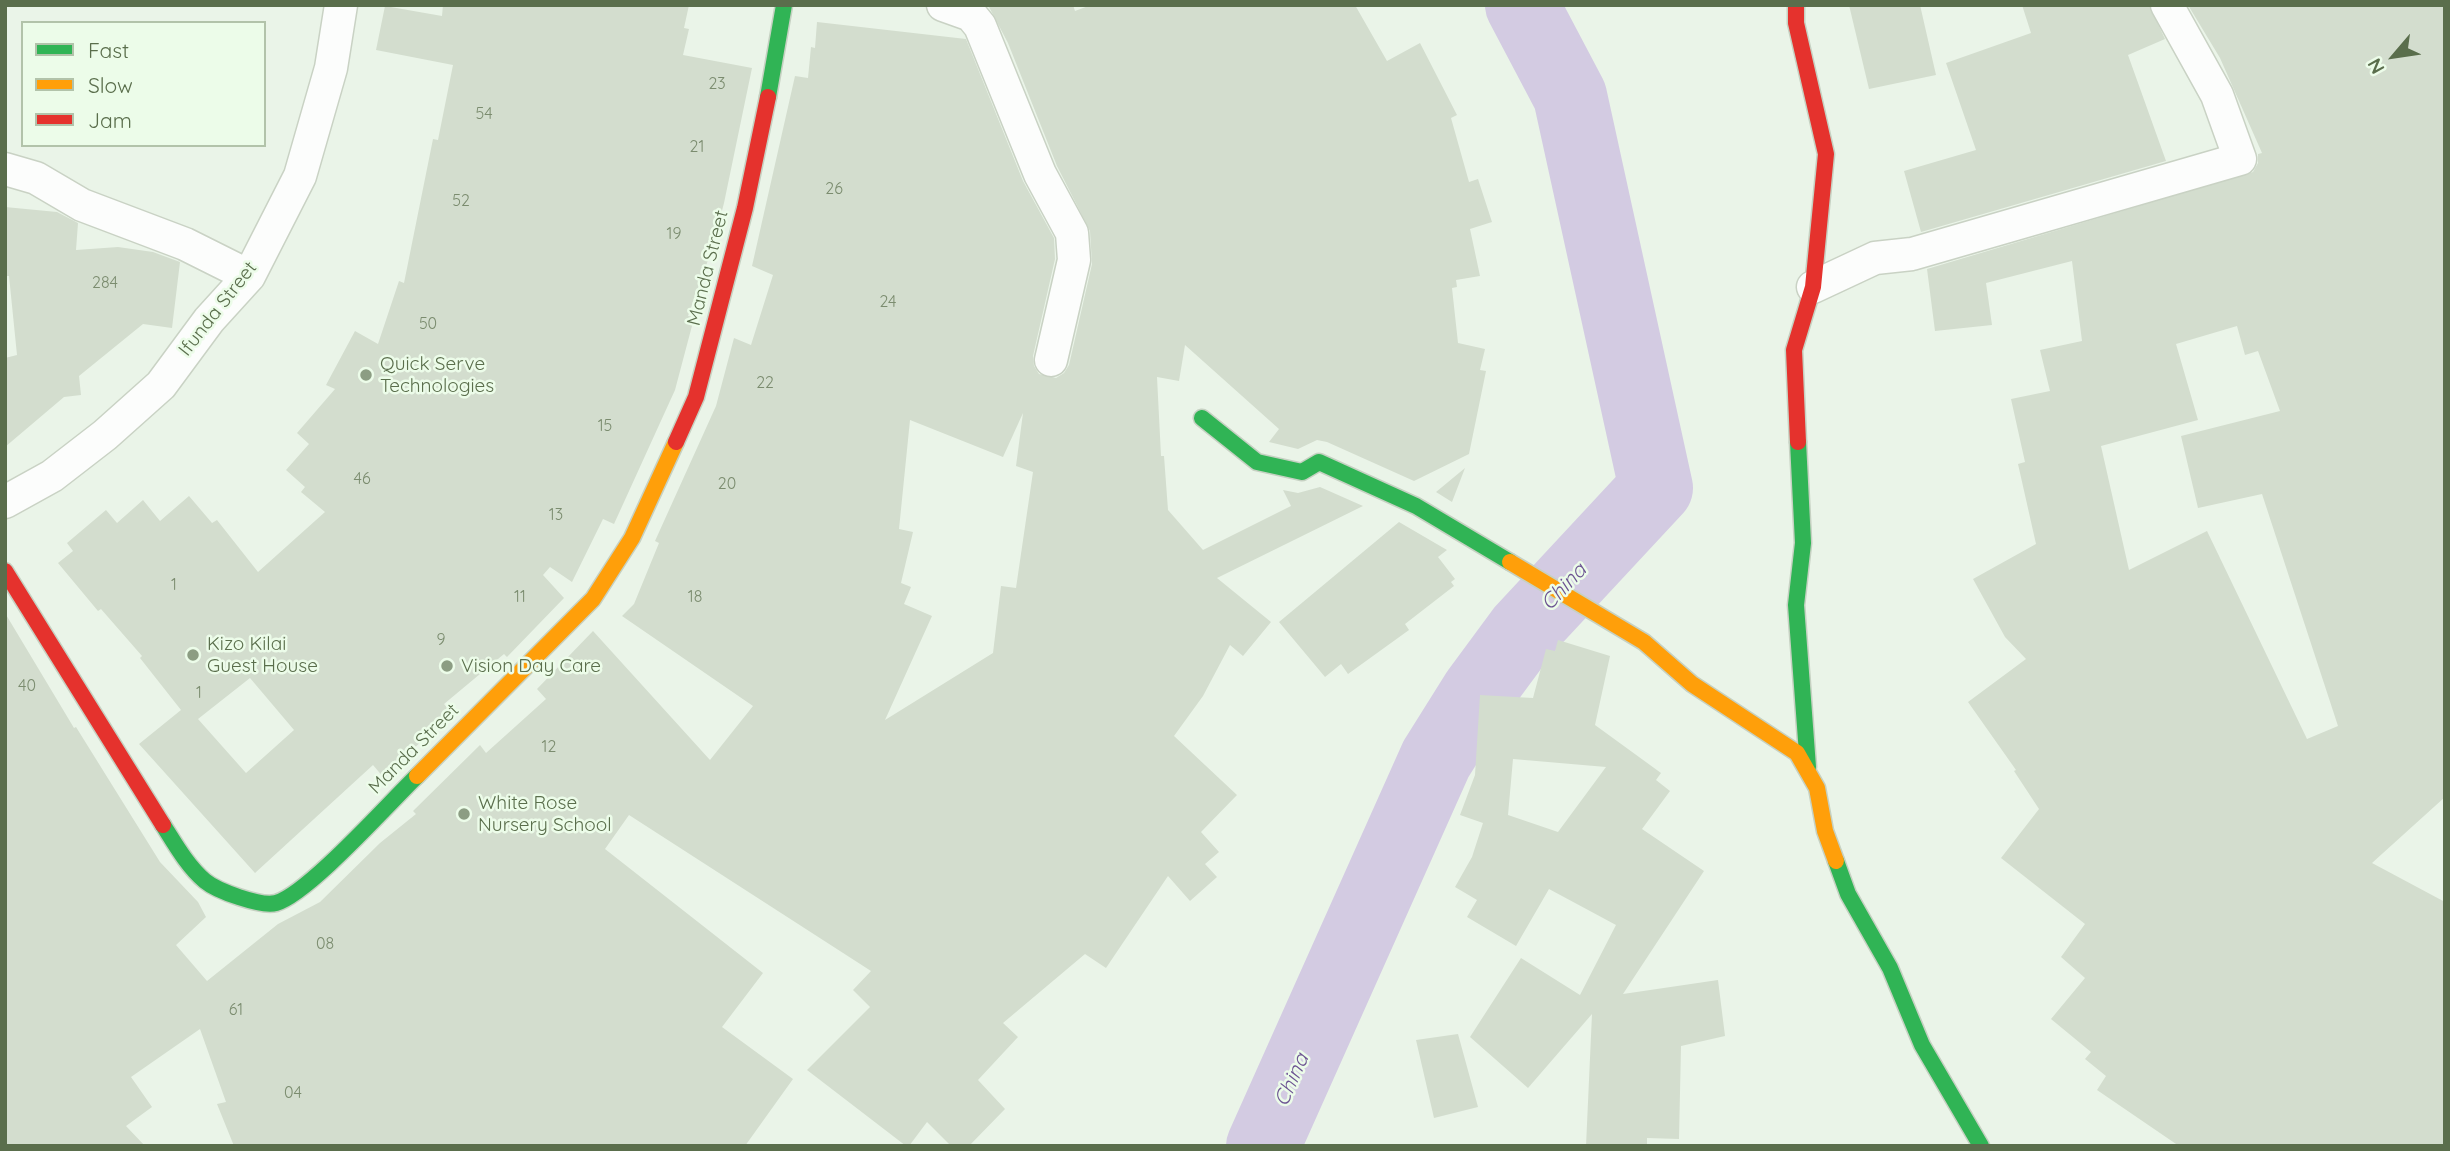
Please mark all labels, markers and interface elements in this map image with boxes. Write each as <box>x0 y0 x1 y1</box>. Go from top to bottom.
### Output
legend <box>21 21 266 147</box>
north arrow <box>2359 21 2429 91</box>
text: Fast <box>88 37 129 63</box>
text: N <box>2362 54 2390 78</box>
text: Slow <box>88 72 133 98</box>
house number: 23 <box>708 74 726 94</box>
house number: 54 <box>475 104 493 124</box>
text: Jam <box>88 107 132 133</box>
house number: 21 <box>690 137 704 157</box>
house number: 26 <box>825 179 843 199</box>
house number: 52 <box>452 191 470 211</box>
street label: Manda Street <box>683 208 733 328</box>
house number: 19 <box>667 224 681 244</box>
street label: Ifunda Street <box>174 257 262 361</box>
house number: 284 <box>92 273 118 293</box>
house number: 24 <box>879 292 897 312</box>
house number: 50 <box>419 314 437 334</box>
place label: Quick Serve Technologies <box>380 353 494 397</box>
marker: Quick Serve Technologies <box>358 367 374 383</box>
house number: 22 <box>756 373 774 393</box>
house number: 15 <box>598 416 612 436</box>
house number: 46 <box>353 469 371 489</box>
house number: 20 <box>718 474 736 494</box>
house number: 13 <box>549 505 563 525</box>
water label: China <box>1536 558 1592 616</box>
house number: 1 <box>171 575 177 595</box>
house number: 11 <box>514 587 526 607</box>
house number: 18 <box>688 587 702 607</box>
house number: 9 <box>437 630 445 650</box>
place label: Kizo Kilai Guest House <box>207 633 318 677</box>
marker: Kizo Kilai Guest House <box>185 647 201 663</box>
place label: Vision Day Care <box>461 655 601 677</box>
marker: Vision Day Care <box>439 658 455 674</box>
house number: 40 <box>18 676 36 696</box>
house number: 1 <box>196 683 202 703</box>
street label: Manda Street <box>364 699 464 799</box>
house number: 12 <box>542 737 556 757</box>
place label: White Rose Nursery School <box>478 792 612 836</box>
marker: White Rose Nursery School <box>456 806 472 822</box>
house number: 08 <box>316 934 334 954</box>
house number: 61 <box>229 1000 243 1020</box>
water label: China <box>1269 1050 1315 1110</box>
house number: 04 <box>284 1083 302 1103</box>

